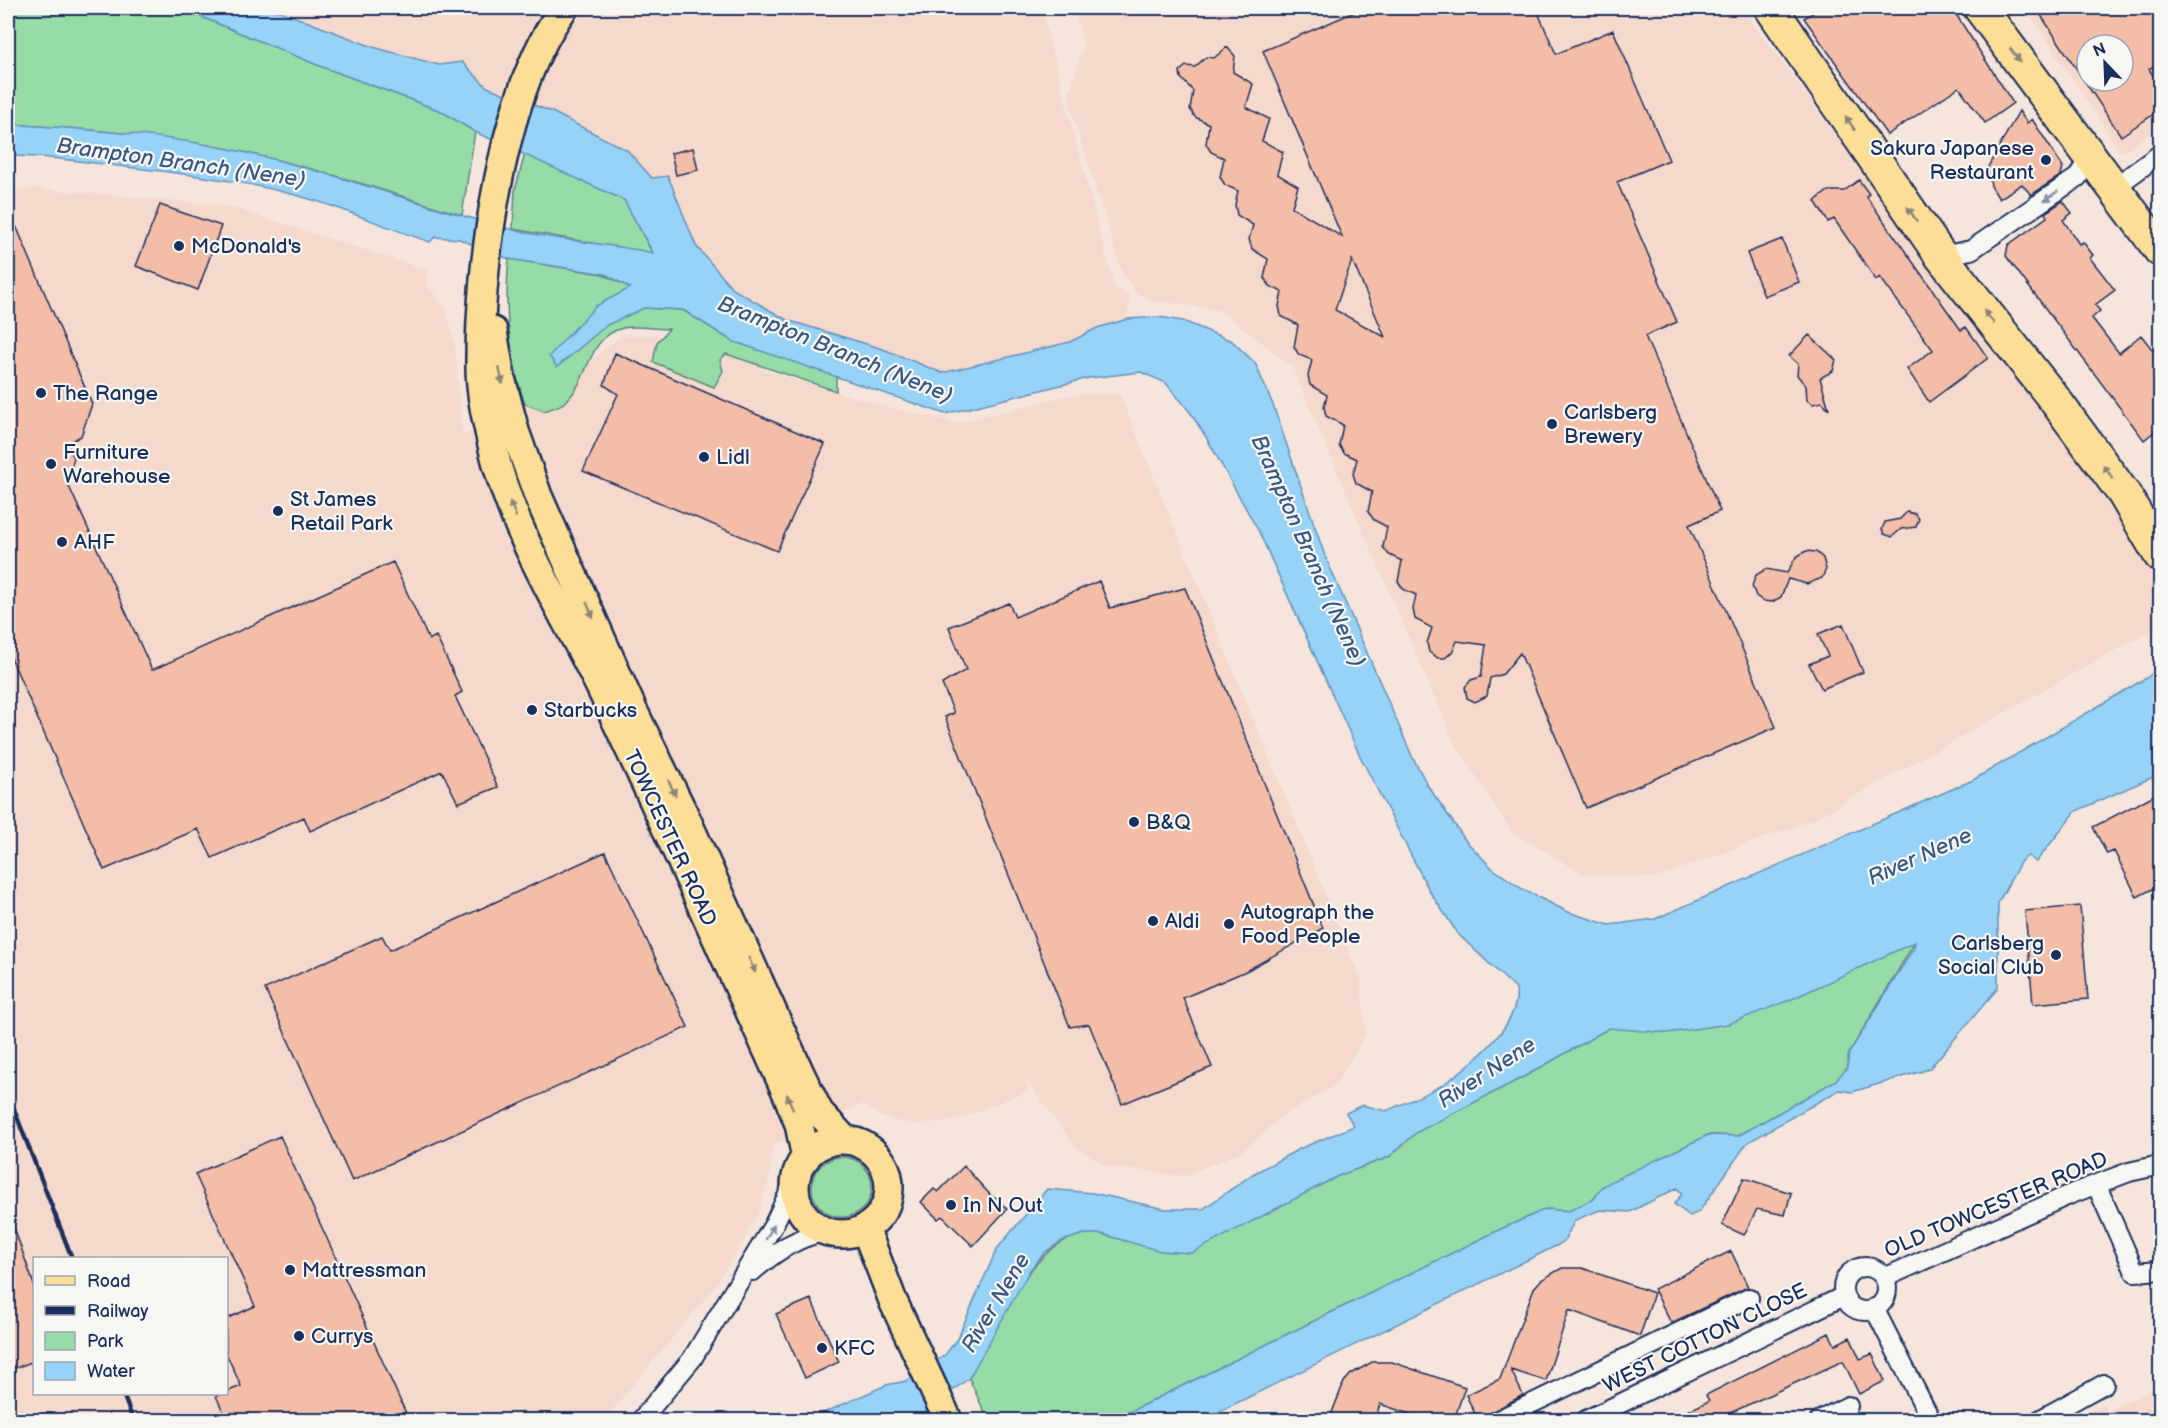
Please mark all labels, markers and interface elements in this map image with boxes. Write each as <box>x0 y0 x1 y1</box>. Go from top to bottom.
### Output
north arrow <box>2075 33 2135 93</box>
text: N <box>2090 39 2109 62</box>
one-way arrow <box>2008 47 2020 62</box>
one-way arrow <box>1844 116 1856 132</box>
water label: Brampton Branch (Nene) <box>55 132 307 194</box>
place label: Sakura Japanese Restaurant <box>1870 136 2035 185</box>
marker: Sakura Japanese Restaurant <box>2039 153 2053 167</box>
one-way arrow <box>2043 190 2059 202</box>
one-way arrow <box>1906 206 1918 222</box>
place label: McDonald's <box>191 234 301 259</box>
marker: McDonald's <box>172 239 186 253</box>
water label: Brampton Branch (Nene) <box>714 291 956 409</box>
one-way arrow <box>1983 309 1996 325</box>
one-way arrow <box>497 367 506 386</box>
place label: The Range <box>53 381 158 406</box>
marker: The Range <box>34 386 48 400</box>
place label: Carlsberg Brewery <box>1564 400 1657 449</box>
marker: Carlsberg Brewery <box>1545 417 1559 431</box>
water label: Brampton Branch (Nene) <box>1245 431 1371 671</box>
place label: Furniture Warehouse <box>63 440 170 489</box>
place label: Lidl <box>716 445 750 470</box>
marker: Lidl <box>697 450 711 464</box>
marker: Furniture Warehouse <box>44 457 58 471</box>
one-way arrow <box>2102 464 2114 480</box>
place label: St James Retail Park <box>290 487 393 536</box>
one-way arrow <box>508 499 518 517</box>
marker: St James Retail Park <box>271 504 285 518</box>
place label: AHF <box>74 530 115 555</box>
marker: AHF <box>55 535 69 549</box>
one-way arrow <box>585 602 595 620</box>
place label: Starbucks <box>544 698 637 723</box>
marker: Starbucks <box>525 703 539 717</box>
street label: TOWCESTER ROAD <box>618 746 722 930</box>
one-way arrow <box>667 779 676 796</box>
place label: B&Q <box>1146 810 1191 835</box>
marker: B&Q <box>1127 815 1141 829</box>
water label: River Nene <box>1864 822 1977 892</box>
place label: Autograph the Food People <box>1241 900 1374 949</box>
place label: Aldi <box>1165 909 1199 934</box>
marker: Aldi <box>1146 914 1160 928</box>
marker: Autograph the Food People <box>1222 917 1236 931</box>
place label: Carlsberg Social Club <box>1938 931 2044 980</box>
marker: Carlsberg Social Club <box>2049 948 2063 962</box>
one-way arrow <box>747 957 757 975</box>
water label: River Nene <box>1433 1031 1541 1115</box>
one-way arrow <box>785 1093 794 1111</box>
street label: OLD TOWCESTER ROAD <box>1881 1147 2111 1263</box>
place label: In N Out <box>963 1193 1043 1218</box>
marker: In N Out <box>944 1198 958 1212</box>
one-way arrow <box>765 1223 775 1240</box>
water label: River Nene <box>956 1248 1036 1358</box>
legend <box>33 1257 228 1395</box>
place label: Mattressman <box>302 1258 426 1283</box>
marker: Mattressman <box>283 1263 297 1277</box>
text: Road <box>87 1271 131 1292</box>
street label: WEST COTTON CLOSE <box>1599 1278 1811 1398</box>
text: Railway <box>87 1301 149 1322</box>
place label: Currys <box>311 1324 374 1349</box>
marker: Currys <box>292 1329 306 1343</box>
text: Park <box>87 1331 123 1352</box>
place label: KFC <box>834 1336 875 1361</box>
marker: KFC <box>815 1341 829 1355</box>
text: Water <box>87 1361 135 1382</box>

